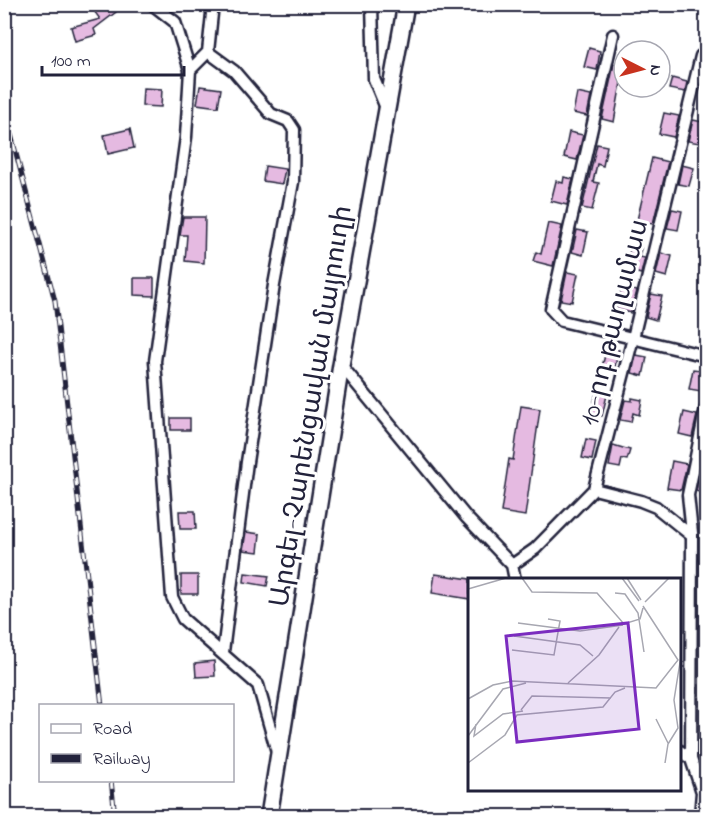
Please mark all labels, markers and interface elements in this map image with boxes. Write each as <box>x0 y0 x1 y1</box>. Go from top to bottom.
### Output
scale bar <box>42 39 184 77</box>
north arrow <box>612 39 672 99</box>
text: 100 m <box>51 49 91 75</box>
text: N <box>642 64 667 77</box>
street label: Արգել-Չարենցավան մայրուղի <box>261 203 364 610</box>
street label: 10-րդ թաղամաս <box>571 215 660 430</box>
inset map <box>468 578 681 791</box>
legend <box>39 704 234 782</box>
text: Road <box>93 717 132 743</box>
text: Railway <box>93 747 150 773</box>

